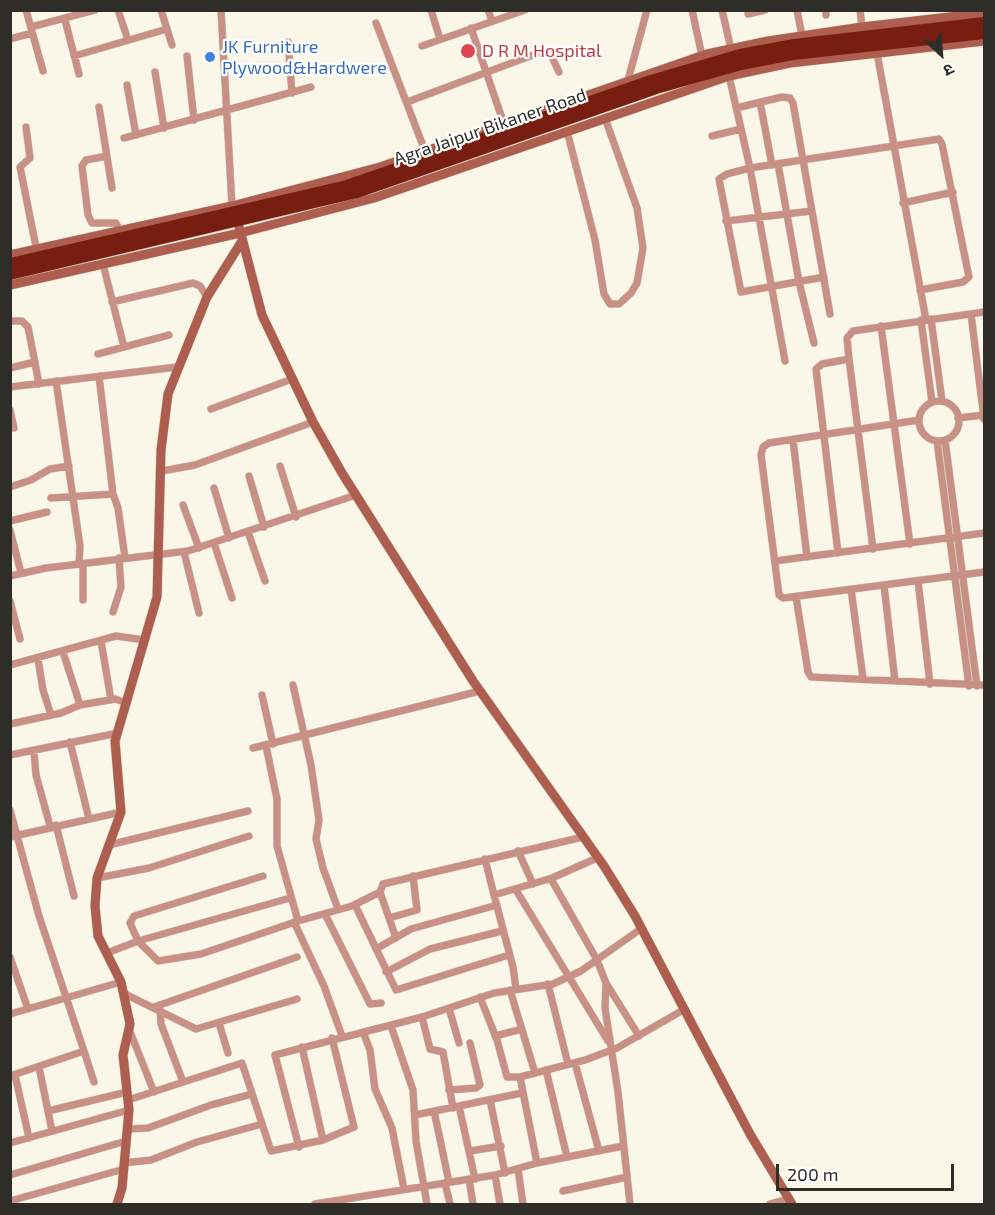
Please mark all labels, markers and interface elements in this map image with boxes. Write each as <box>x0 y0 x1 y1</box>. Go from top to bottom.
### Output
north arrow <box>911 24 971 84</box>
place label: JK Furniture Plywood&Hardwere <box>222 36 387 78</box>
place label: D R M Hospital <box>482 40 601 62</box>
marker: D R M Hospital <box>459 42 477 60</box>
marker: JK Furniture Plywood&Hardwere <box>203 50 217 64</box>
text: उ <box>941 60 957 81</box>
street label: Agra Jaipur Bikaner Road <box>391 84 589 170</box>
scale bar <box>779 1152 958 1190</box>
text: 200 m <box>787 1163 839 1185</box>

